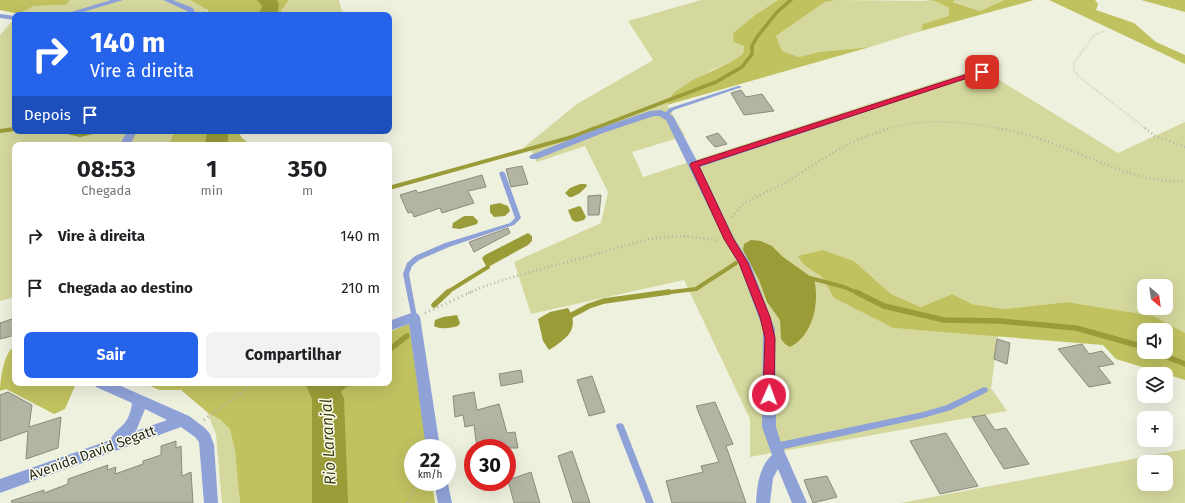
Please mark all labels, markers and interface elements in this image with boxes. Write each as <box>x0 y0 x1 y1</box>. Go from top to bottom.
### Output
text: 140 m <box>90 26 166 59</box>
icon: right <box>24 28 76 80</box>
pin <box>965 55 999 89</box>
text: Vire à direita <box>90 60 194 82</box>
icon: arrive <box>971 61 993 83</box>
icon: arrive <box>79 104 101 126</box>
text: Depois <box>24 106 71 124</box>
text: 08:53 <box>77 155 136 183</box>
text: 1 <box>206 155 217 183</box>
text: 350 <box>288 155 327 183</box>
text: Chegada <box>81 183 131 198</box>
text: min <box>201 183 223 198</box>
text: m <box>302 183 313 198</box>
icon: right <box>24 225 46 247</box>
text: Vire à direita <box>58 227 145 245</box>
text: 140 m <box>340 227 380 245</box>
icon: arrive <box>24 277 46 299</box>
text: Chegada ao destino <box>58 279 193 297</box>
text: 210 m <box>341 279 380 297</box>
north arrow <box>1137 279 1173 315</box>
map controls <box>1137 279 1173 491</box>
button: sound <box>1137 323 1173 359</box>
button: Sair <box>24 332 198 378</box>
button: Compartilhar <box>206 332 380 378</box>
button: layers <box>1137 367 1173 403</box>
position arrow <box>748 374 790 416</box>
water label: Rio Laranjal <box>316 398 340 486</box>
button: + <box>1137 411 1173 447</box>
street label: Avenida David Segatt <box>26 422 159 484</box>
speed limit sign: 30 <box>464 439 516 491</box>
text: 22 <box>420 448 440 472</box>
button: − <box>1137 455 1173 491</box>
text: km/h <box>418 469 442 481</box>

